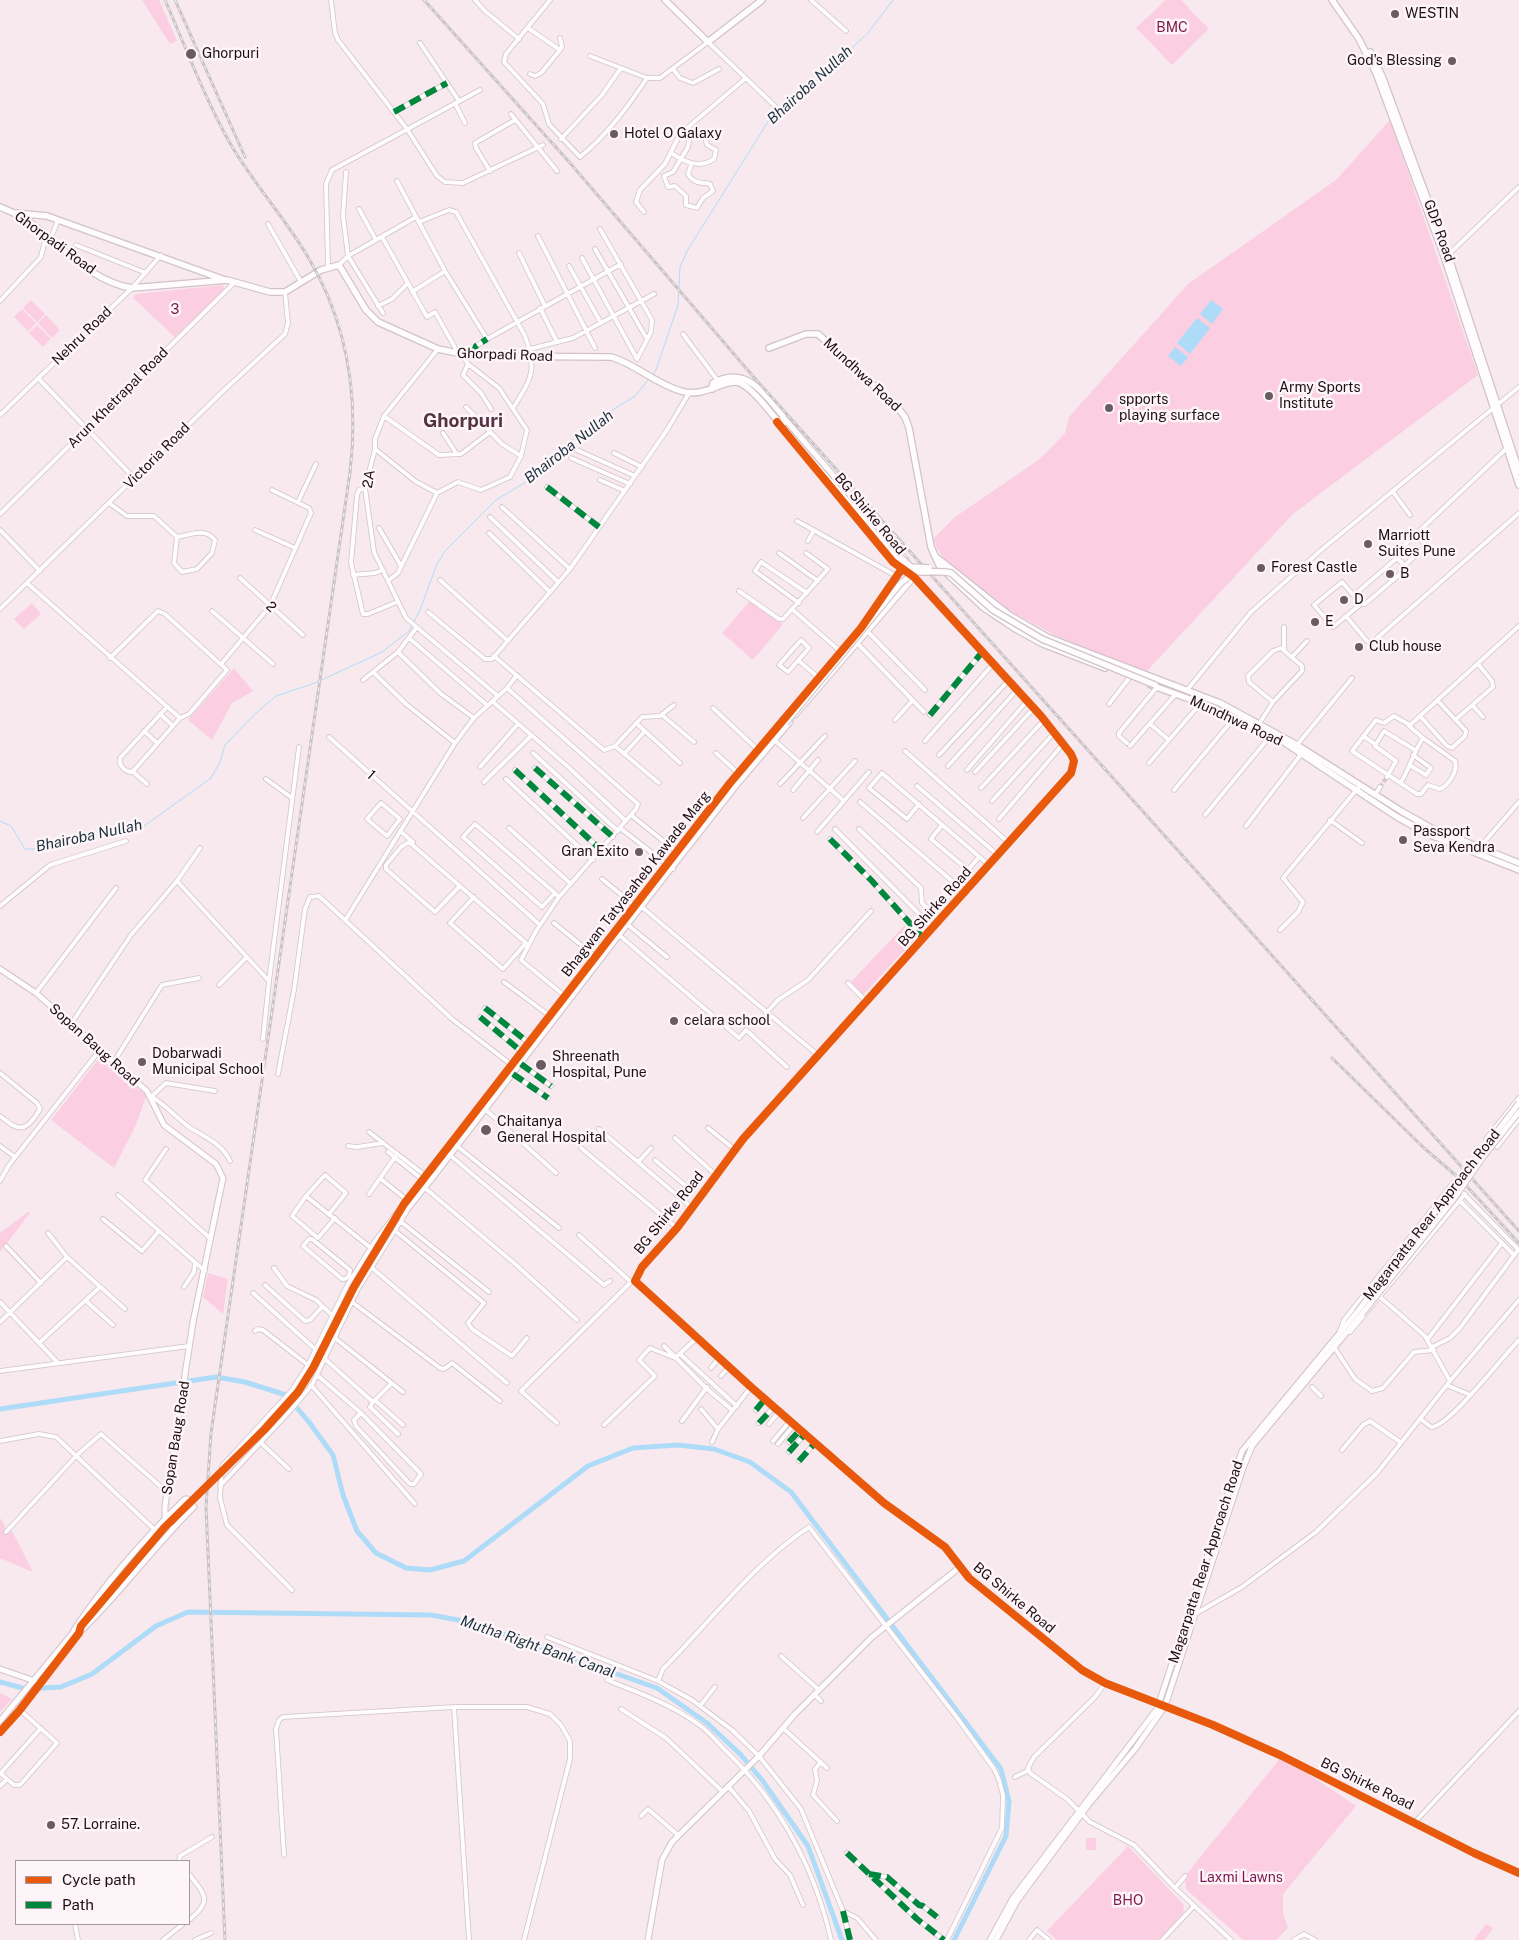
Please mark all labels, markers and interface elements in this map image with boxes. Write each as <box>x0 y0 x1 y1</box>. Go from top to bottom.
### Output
place label: WESTIN <box>1405 6 1459 22</box>
marker: WESTIN <box>1389 8 1401 20</box>
park label: BMC <box>1156 20 1188 36</box>
water label: Bhairoba Nullah <box>764 42 856 128</box>
place label: Ghorpuri <box>202 46 259 62</box>
marker: Ghorpuri <box>184 47 198 61</box>
place label: God's Blessing <box>1347 53 1442 69</box>
marker: God's Blessing <box>1446 55 1458 67</box>
place label: Hotel O Galaxy <box>624 126 722 142</box>
marker: Hotel O Galaxy <box>608 128 620 140</box>
street label: GDP Road <box>1420 197 1458 265</box>
street label: Ghorpadi Road <box>11 208 99 278</box>
park label: 3 <box>171 302 179 318</box>
street label: Nehru Road <box>49 303 115 369</box>
street label: Mundhwa Road <box>820 335 904 415</box>
street label: Arun Khetrapal Road <box>64 344 172 452</box>
street label: Ghorpadi Road <box>457 345 553 365</box>
place label: Army Sports Institute <box>1279 380 1361 412</box>
marker: Army Sports Institute <box>1263 390 1275 402</box>
place label: spports playing surface <box>1119 392 1220 424</box>
marker: spports playing surface <box>1103 402 1115 414</box>
water label: Bhairoba Nullah <box>521 407 617 487</box>
district label: Ghorpuri <box>423 410 503 432</box>
street label: Victoria Road <box>120 419 194 493</box>
street label: 2A <box>359 469 379 489</box>
street label: BG Shirke Road <box>831 470 909 558</box>
place label: Marriott Suites Pune <box>1378 528 1456 560</box>
marker: Marriott Suites Pune <box>1362 538 1374 550</box>
place label: Forest Castle <box>1271 560 1357 576</box>
marker: Forest Castle <box>1255 562 1267 574</box>
place label: B <box>1400 566 1409 582</box>
marker: B <box>1384 568 1396 580</box>
place label: D <box>1354 592 1364 608</box>
marker: D <box>1338 594 1350 606</box>
street label: 2 <box>262 598 280 616</box>
place label: E <box>1325 614 1334 630</box>
marker: E <box>1309 616 1321 628</box>
place label: Club house <box>1369 639 1442 655</box>
marker: Club house <box>1353 641 1365 653</box>
street label: Mundhwa Road <box>1187 692 1285 750</box>
street label: 1 <box>363 767 379 783</box>
street label: Bhagwan Tatyasaheb Kawade Marg <box>558 788 714 980</box>
water label: Bhairoba Nullah <box>34 816 144 856</box>
place label: Passport Seva Kendra <box>1413 824 1495 856</box>
marker: Passport Seva Kendra <box>1397 834 1409 846</box>
place label: Gran Exito <box>561 844 629 860</box>
marker: Gran Exito <box>633 846 645 858</box>
street label: BG Shirke Road <box>895 864 975 950</box>
street label: Sopan Baug Road <box>46 1000 142 1090</box>
place label: celara school <box>684 1013 771 1029</box>
marker: celara school <box>668 1015 680 1027</box>
place label: Dobarwadi Municipal School <box>152 1046 264 1078</box>
place label: Shreenath Hospital, Pune <box>552 1049 647 1082</box>
marker: Dobarwadi Municipal School <box>136 1056 148 1068</box>
marker: Shreenath Hospital, Pune <box>534 1058 548 1072</box>
place label: Chaitanya General Hospital <box>497 1114 607 1146</box>
marker: Chaitanya General Hospital <box>479 1123 493 1137</box>
street label: Magarpatta Rear Approach Road <box>1360 1126 1504 1304</box>
street label: BG Shirke Road <box>631 1168 707 1258</box>
street label: Sopan Baug Road <box>159 1380 193 1496</box>
street label: Magarpatta Rear Approach Road <box>1165 1459 1247 1665</box>
street label: BG Shirke Road <box>970 1559 1058 1637</box>
water label: Mutha Right Bank Canal <box>458 1612 618 1682</box>
street label: BG Shirke Road <box>1318 1754 1416 1814</box>
place label: 57. Lorraine. <box>61 1817 140 1833</box>
marker: 57. Lorraine. <box>45 1819 57 1831</box>
legend <box>15 1860 190 1925</box>
park label: Laxmi Lawns <box>1199 1870 1283 1886</box>
text: Cycle path <box>62 1871 136 1888</box>
park label: BHO <box>1113 1893 1143 1909</box>
text: Path <box>62 1896 94 1913</box>

